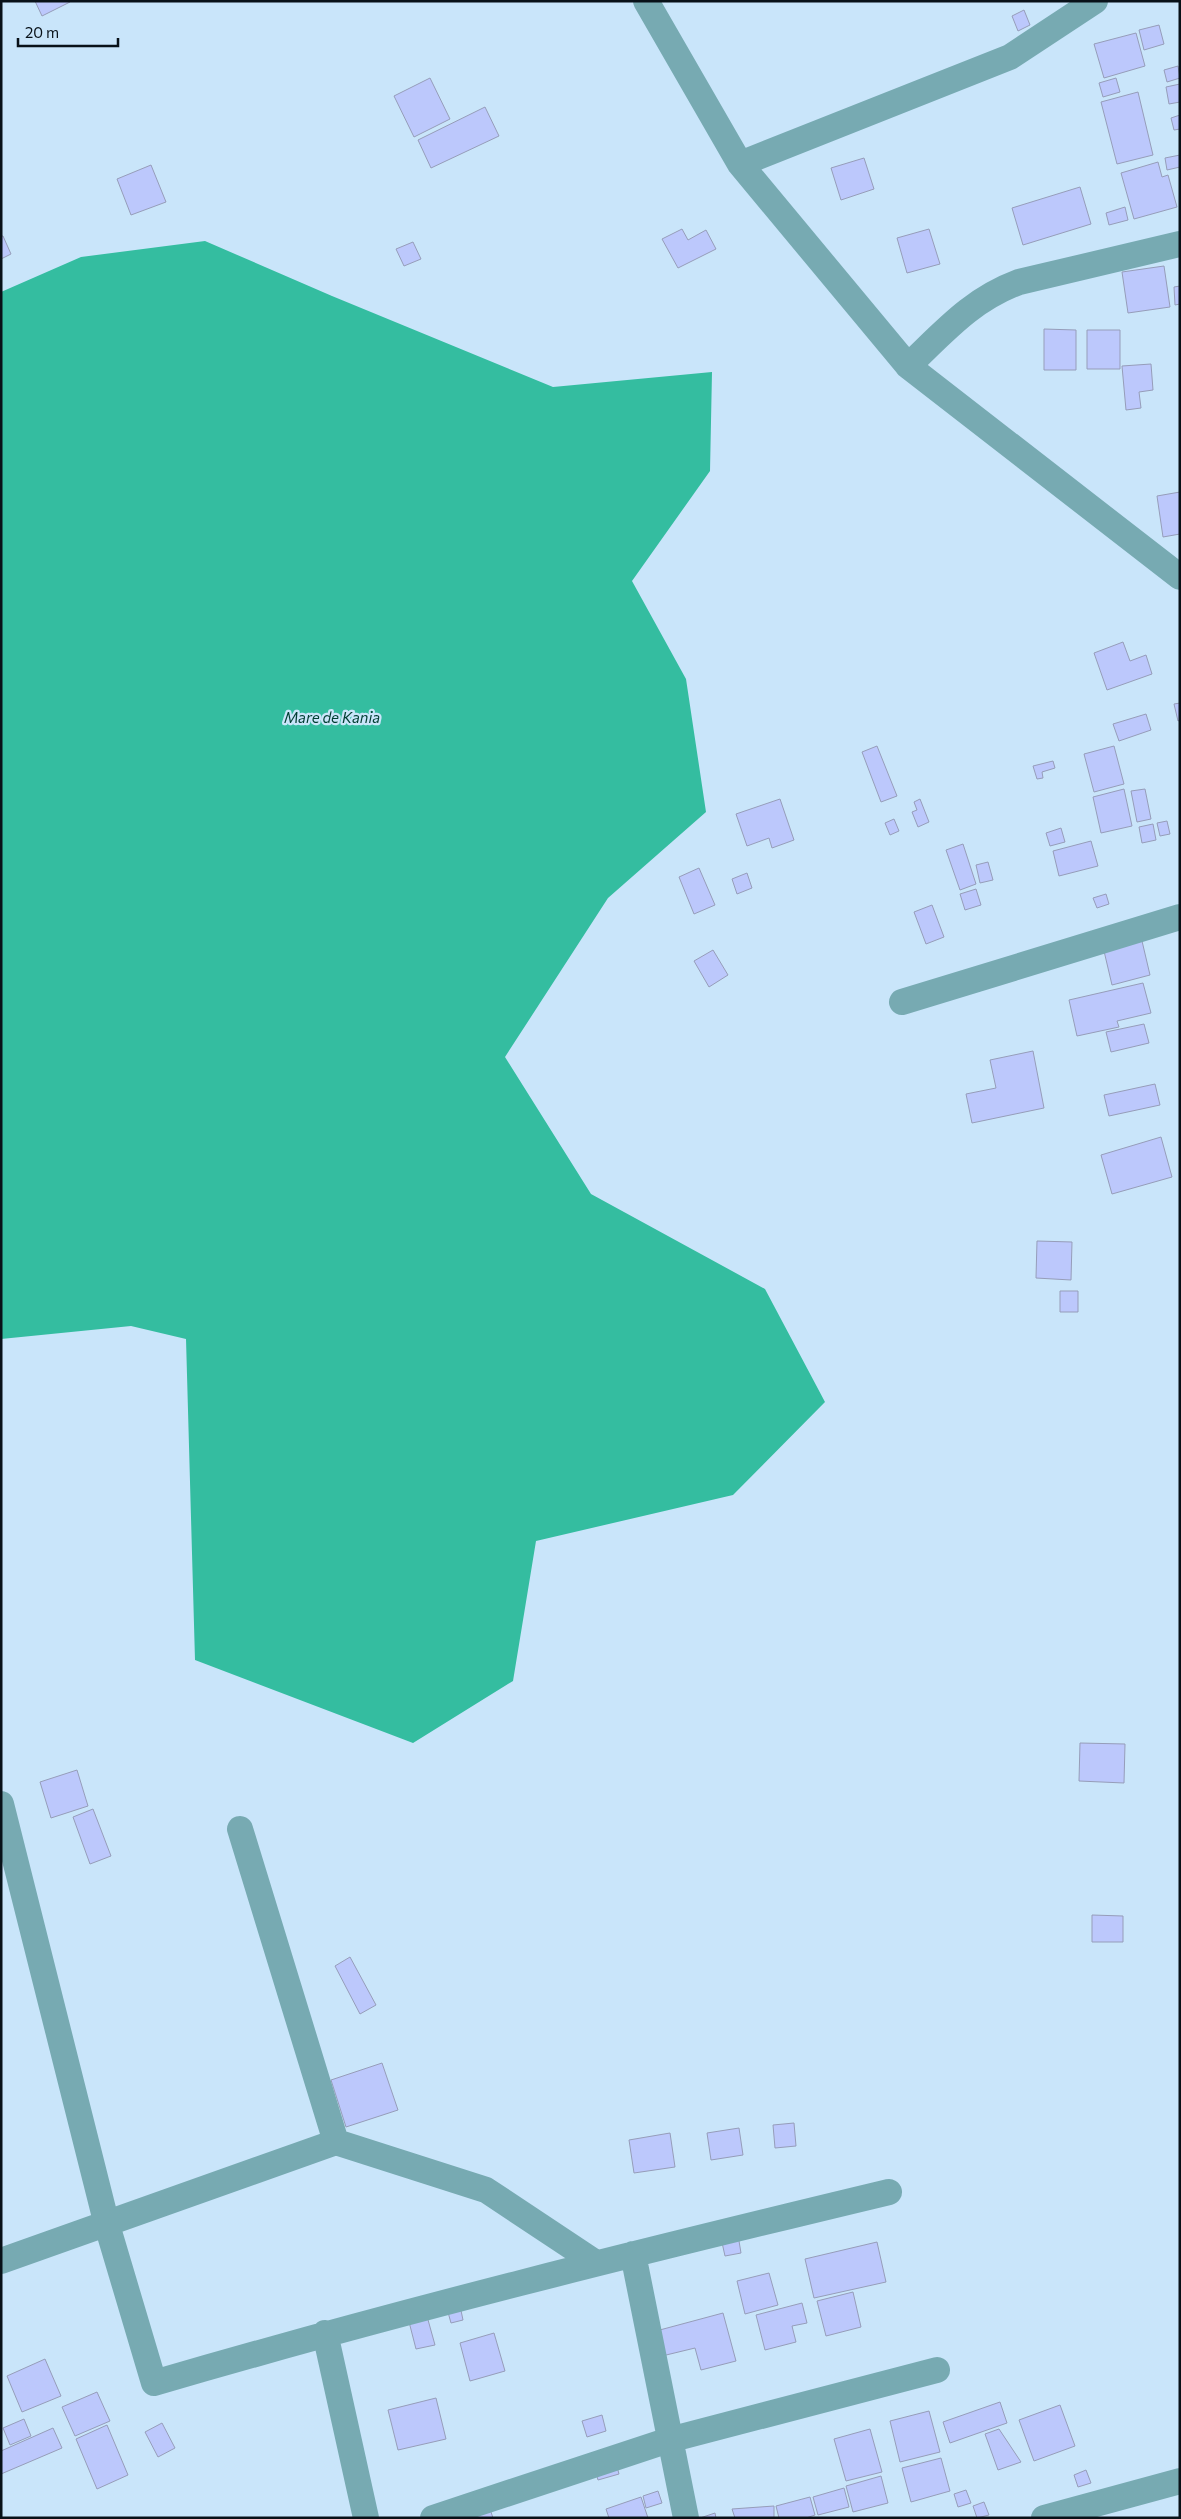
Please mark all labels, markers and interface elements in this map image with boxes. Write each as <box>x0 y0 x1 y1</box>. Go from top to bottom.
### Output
scale bar <box>18 15 118 47</box>
text: 20 m <box>25 23 59 41</box>
water label: Mare de Kania <box>284 708 380 726</box>

